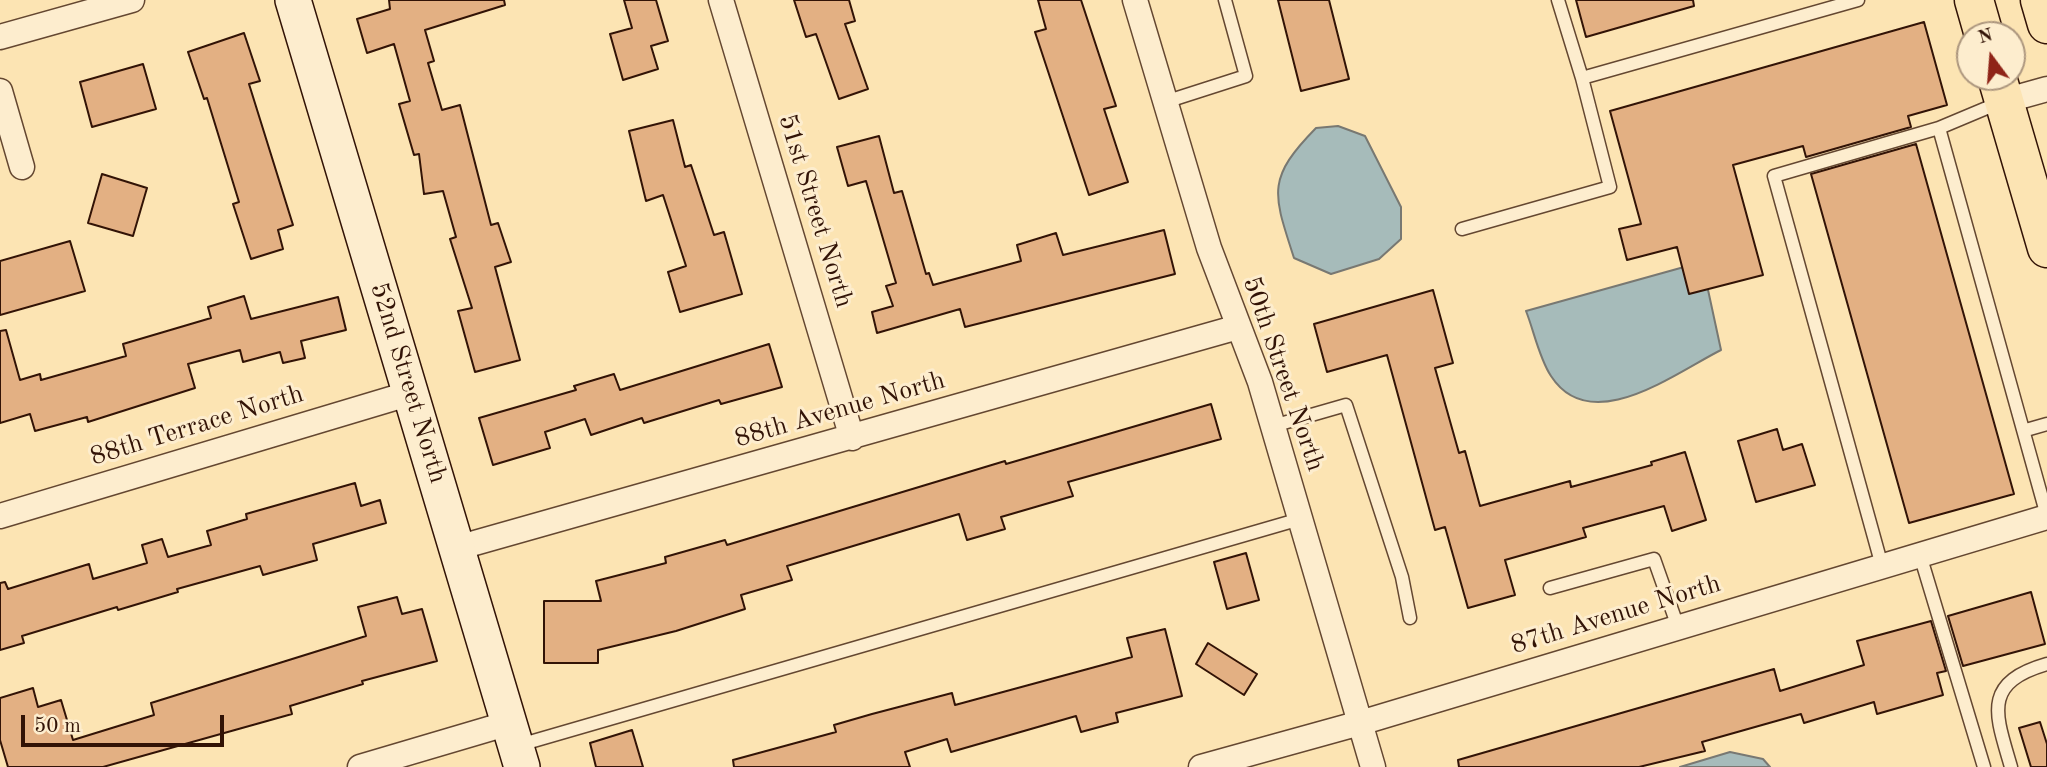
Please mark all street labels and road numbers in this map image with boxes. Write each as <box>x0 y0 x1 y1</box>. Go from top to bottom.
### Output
street label: 51st Street North <box>771 110 859 312</box>
street label: 50th Street North <box>1235 273 1331 475</box>
street label: 52nd Street North <box>363 279 453 487</box>
street label: 88th Avenue North <box>731 365 949 455</box>
street label: 88th Terrace North <box>87 379 307 473</box>
street label: 87th Avenue North <box>1508 568 1724 662</box>

